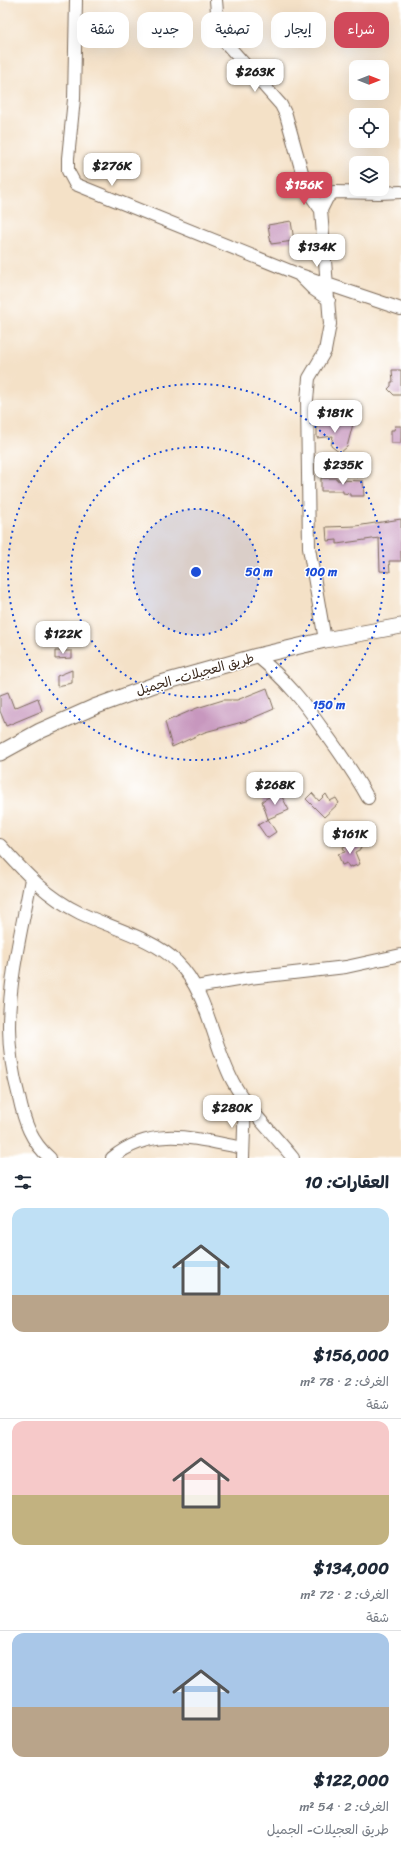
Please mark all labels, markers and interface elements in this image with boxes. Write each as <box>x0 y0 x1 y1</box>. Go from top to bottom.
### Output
chip: شقة <box>77 12 129 48</box>
chip: جديد <box>137 12 193 48</box>
chip: تصفية <box>201 12 263 48</box>
chip: إيجار <box>271 12 326 48</box>
chip: شراء <box>334 12 389 48</box>
pin: $263K <box>227 59 283 93</box>
text: $263K <box>236 60 274 83</box>
north arrow <box>349 60 389 100</box>
map controls <box>349 60 389 196</box>
button: locate <box>349 108 389 148</box>
pin: $276K <box>84 153 140 187</box>
text: $276K <box>93 154 131 177</box>
button: layers <box>349 156 389 196</box>
pin: $156K <box>276 172 332 206</box>
text: $156K <box>285 173 323 196</box>
pin: $134K <box>289 234 345 268</box>
text: $134K <box>298 235 336 258</box>
pin: $181K <box>307 400 363 434</box>
text: $181K <box>317 401 353 424</box>
pin: $235K <box>315 452 371 486</box>
text: $235K <box>323 453 363 476</box>
text: 50 m <box>245 561 273 583</box>
text: 100 m <box>305 561 338 583</box>
centre of rings <box>189 565 203 579</box>
pin: $122K <box>35 621 91 655</box>
text: $122K <box>44 622 82 645</box>
street label: طريق العجيلات- الجميل <box>133 646 257 702</box>
text: 150 m <box>313 694 346 716</box>
pin: $268K <box>247 772 303 806</box>
text: $268K <box>255 773 295 796</box>
pin: $161K <box>322 821 378 855</box>
text: $161K <box>332 822 368 845</box>
pin: $280K <box>204 1095 260 1129</box>
text: $280K <box>212 1096 252 1119</box>
text: العقارات: 10 <box>304 1167 389 1197</box>
icon: filters <box>12 1171 34 1193</box>
icon: home <box>165 1234 237 1306</box>
text: $156,000 <box>313 1340 389 1370</box>
text: الغرف: 2 · 78 m² <box>300 1370 389 1393</box>
text: شقة <box>366 1393 389 1416</box>
icon: home <box>165 1447 237 1519</box>
text: $134,000 <box>314 1553 389 1583</box>
text: الغرف: 2 · 72 m² <box>301 1583 389 1606</box>
text: شقة <box>366 1606 389 1629</box>
icon: home <box>165 1659 237 1731</box>
text: $122,000 <box>314 1765 389 1795</box>
text: الغرف: 2 · 54 m² <box>299 1795 389 1818</box>
text: طريق العجيلات- الجميل <box>267 1818 389 1841</box>

